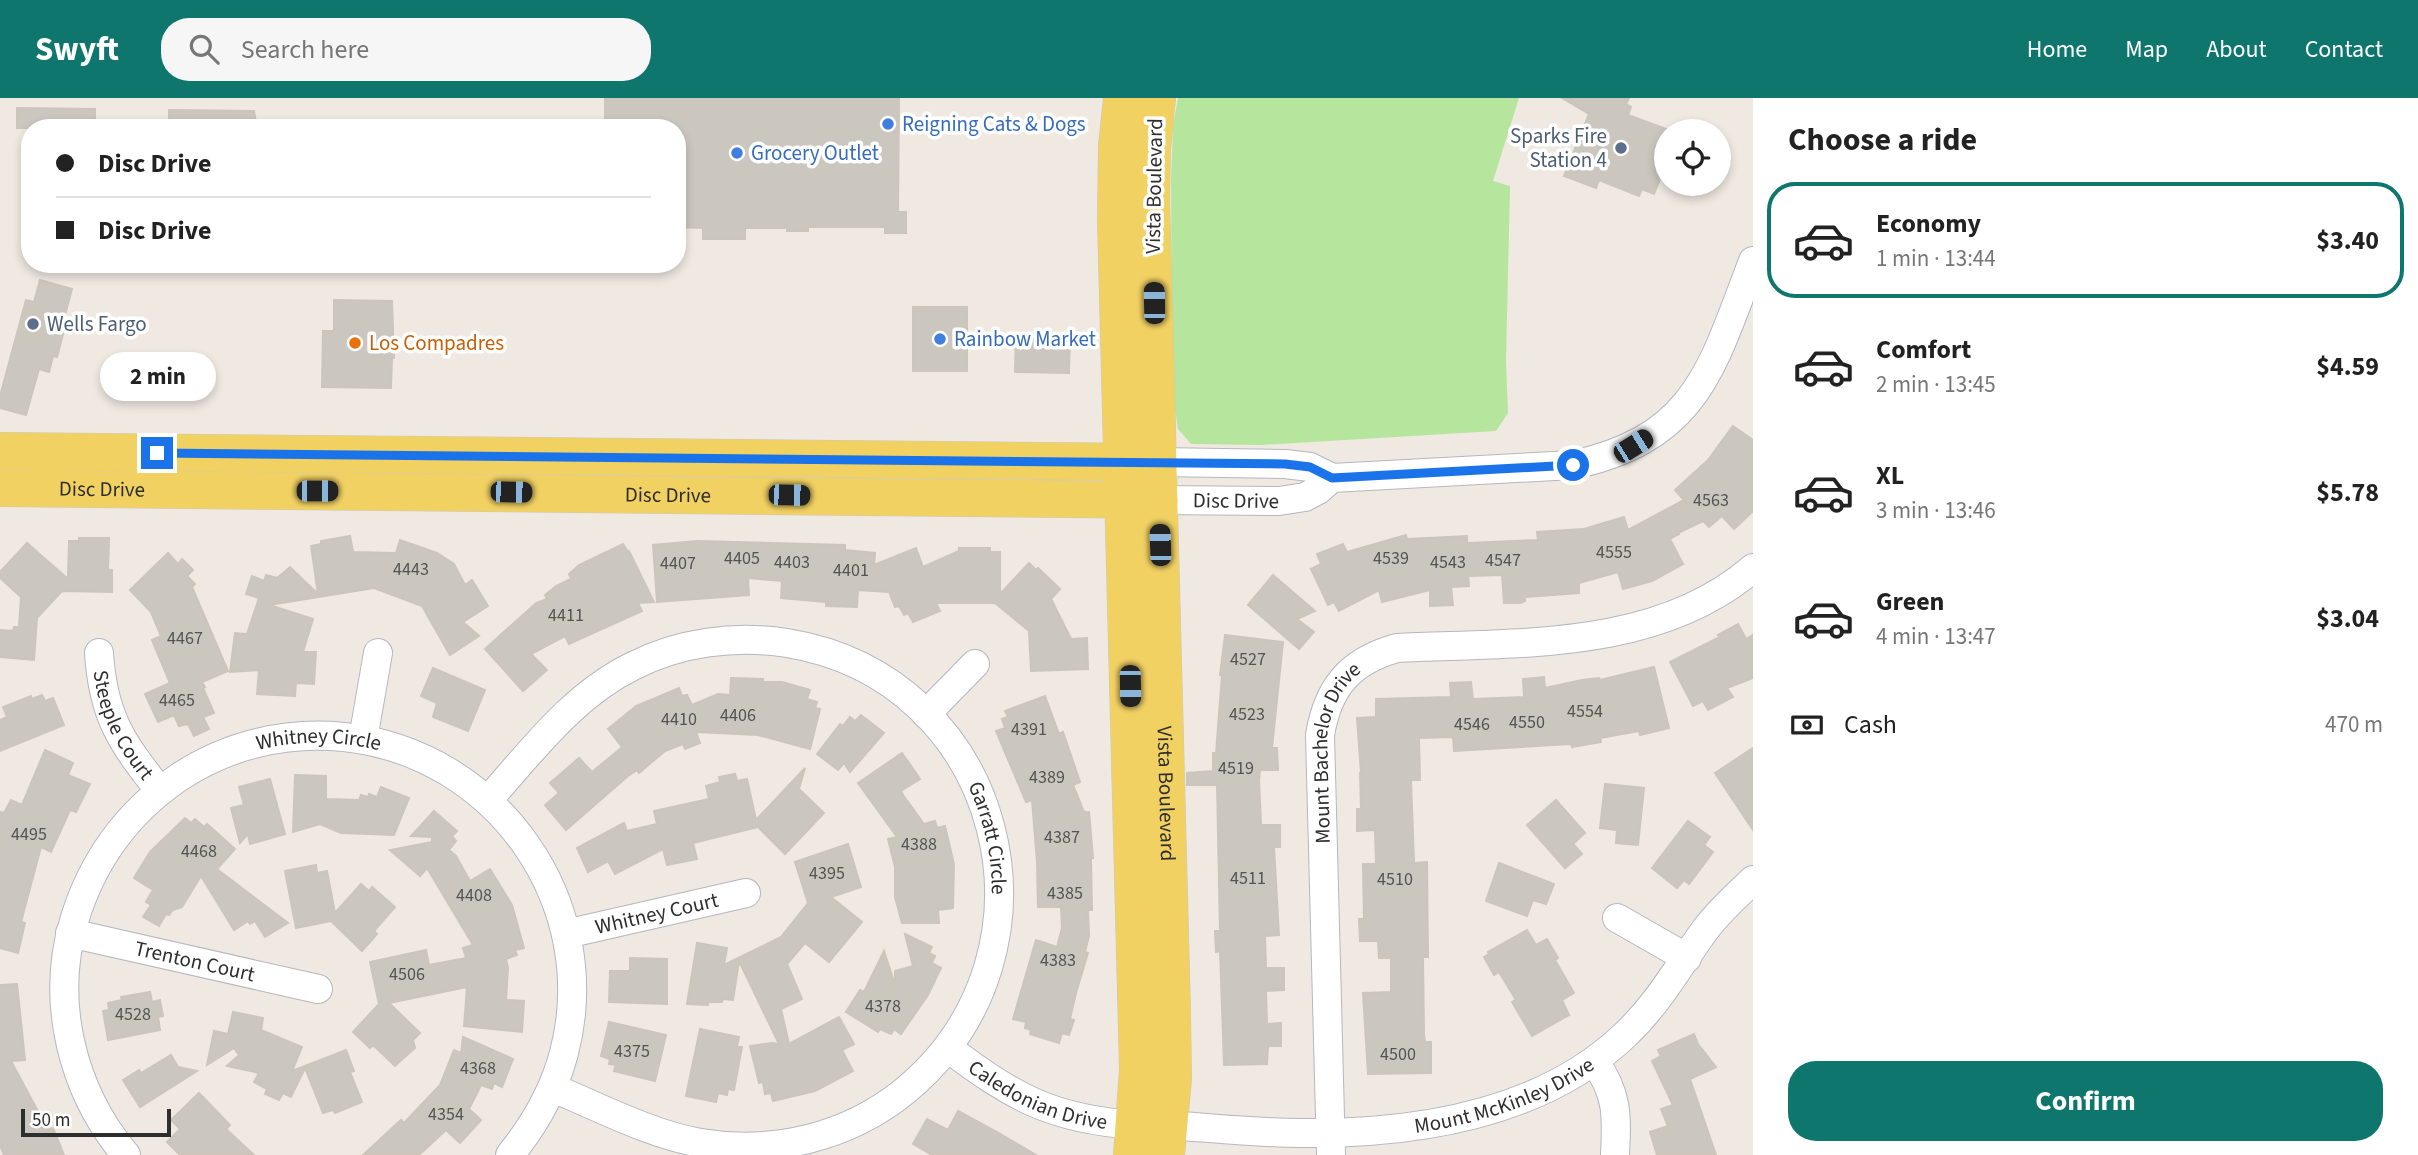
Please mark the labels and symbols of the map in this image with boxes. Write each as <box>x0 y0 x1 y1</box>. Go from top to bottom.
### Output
place label: Reigning Cats & Dogs <box>902 109 1086 139</box>
marker: Reigning Cats & Dogs <box>880 116 896 132</box>
street label: Vista Boulevard <box>1138 118 1170 254</box>
place label: Sparks Fire Station 4 <box>1510 121 1607 175</box>
place label: Grocery Outlet <box>751 138 879 168</box>
marker: Sparks Fire Station 4 <box>1613 140 1629 156</box>
marker: Grocery Outlet <box>729 145 745 161</box>
car <box>1144 282 1165 324</box>
place label: Wells Fargo <box>47 309 147 339</box>
marker: Wells Fargo <box>25 316 41 332</box>
place label: Rainbow Market <box>954 324 1096 354</box>
place label: Los Compadres <box>369 328 504 358</box>
marker: Rainbow Market <box>932 331 948 347</box>
marker: Los Compadres <box>347 335 363 351</box>
callout: 2 min <box>99 352 215 400</box>
car <box>1610 426 1657 466</box>
route end <box>141 437 173 469</box>
route start <box>1557 449 1589 481</box>
street label: Disc Drive <box>59 474 145 505</box>
street label: Disc Drive <box>625 479 711 510</box>
car <box>297 481 339 502</box>
car <box>490 481 533 503</box>
car <box>768 484 811 506</box>
street label: Disc Drive <box>1193 485 1279 516</box>
house number: 4563 <box>1693 488 1729 513</box>
car <box>1149 524 1172 566</box>
house number: 4555 <box>1596 540 1632 565</box>
house number: 4405 <box>724 546 760 571</box>
house number: 4539 <box>1373 546 1409 571</box>
house number: 4547 <box>1485 548 1521 573</box>
house number: 4403 <box>774 550 810 575</box>
house number: 4543 <box>1430 550 1466 575</box>
house number: 4407 <box>660 551 696 576</box>
house number: 4443 <box>393 557 429 582</box>
house number: 4401 <box>833 558 869 583</box>
house number: 4411 <box>548 603 584 628</box>
house number: 4467 <box>167 626 203 651</box>
house number: 4527 <box>1230 647 1266 672</box>
street label: Mount Bachelor Drive <box>1305 654 1367 844</box>
car <box>1120 665 1141 707</box>
street label: Steeple Court <box>86 668 161 786</box>
house number: 4465 <box>159 688 195 713</box>
house number: 4554 <box>1567 699 1603 724</box>
house number: 4523 <box>1229 702 1265 727</box>
house number: 4406 <box>720 703 756 728</box>
house number: 4410 <box>661 707 697 732</box>
house number: 4550 <box>1509 710 1545 735</box>
house number: 4546 <box>1454 712 1490 737</box>
house number: 4391 <box>1011 717 1047 742</box>
street label: Whitney Circle <box>253 721 384 758</box>
street label: Vista Boulevard <box>1150 725 1183 862</box>
house number: 4519 <box>1218 756 1254 781</box>
house number: 4389 <box>1029 765 1065 790</box>
street label: Garratt Circle <box>961 777 1014 895</box>
house number: 4495 <box>11 822 47 847</box>
house number: 4387 <box>1044 825 1080 850</box>
house number: 4388 <box>901 832 937 857</box>
house number: 4468 <box>181 839 217 864</box>
house number: 4395 <box>809 861 845 886</box>
house number: 4511 <box>1230 866 1266 891</box>
house number: 4510 <box>1377 867 1413 892</box>
house number: 4385 <box>1047 881 1083 906</box>
house number: 4408 <box>456 883 492 908</box>
street label: Whitney Court <box>592 885 721 942</box>
street label: Trenton Court <box>132 933 258 989</box>
house number: 4383 <box>1040 948 1076 973</box>
house number: 4506 <box>389 962 425 987</box>
house number: 4378 <box>865 994 901 1019</box>
house number: 4528 <box>115 1002 151 1027</box>
house number: 4375 <box>614 1039 650 1064</box>
house number: 4500 <box>1380 1042 1416 1067</box>
street label: Mount McKinley Drive <box>1412 1050 1600 1141</box>
street label: Caledonian Drive <box>962 1052 1109 1137</box>
house number: 4368 <box>460 1056 496 1081</box>
house number: 4354 <box>428 1102 464 1127</box>
scale bar <box>21 1106 172 1138</box>

